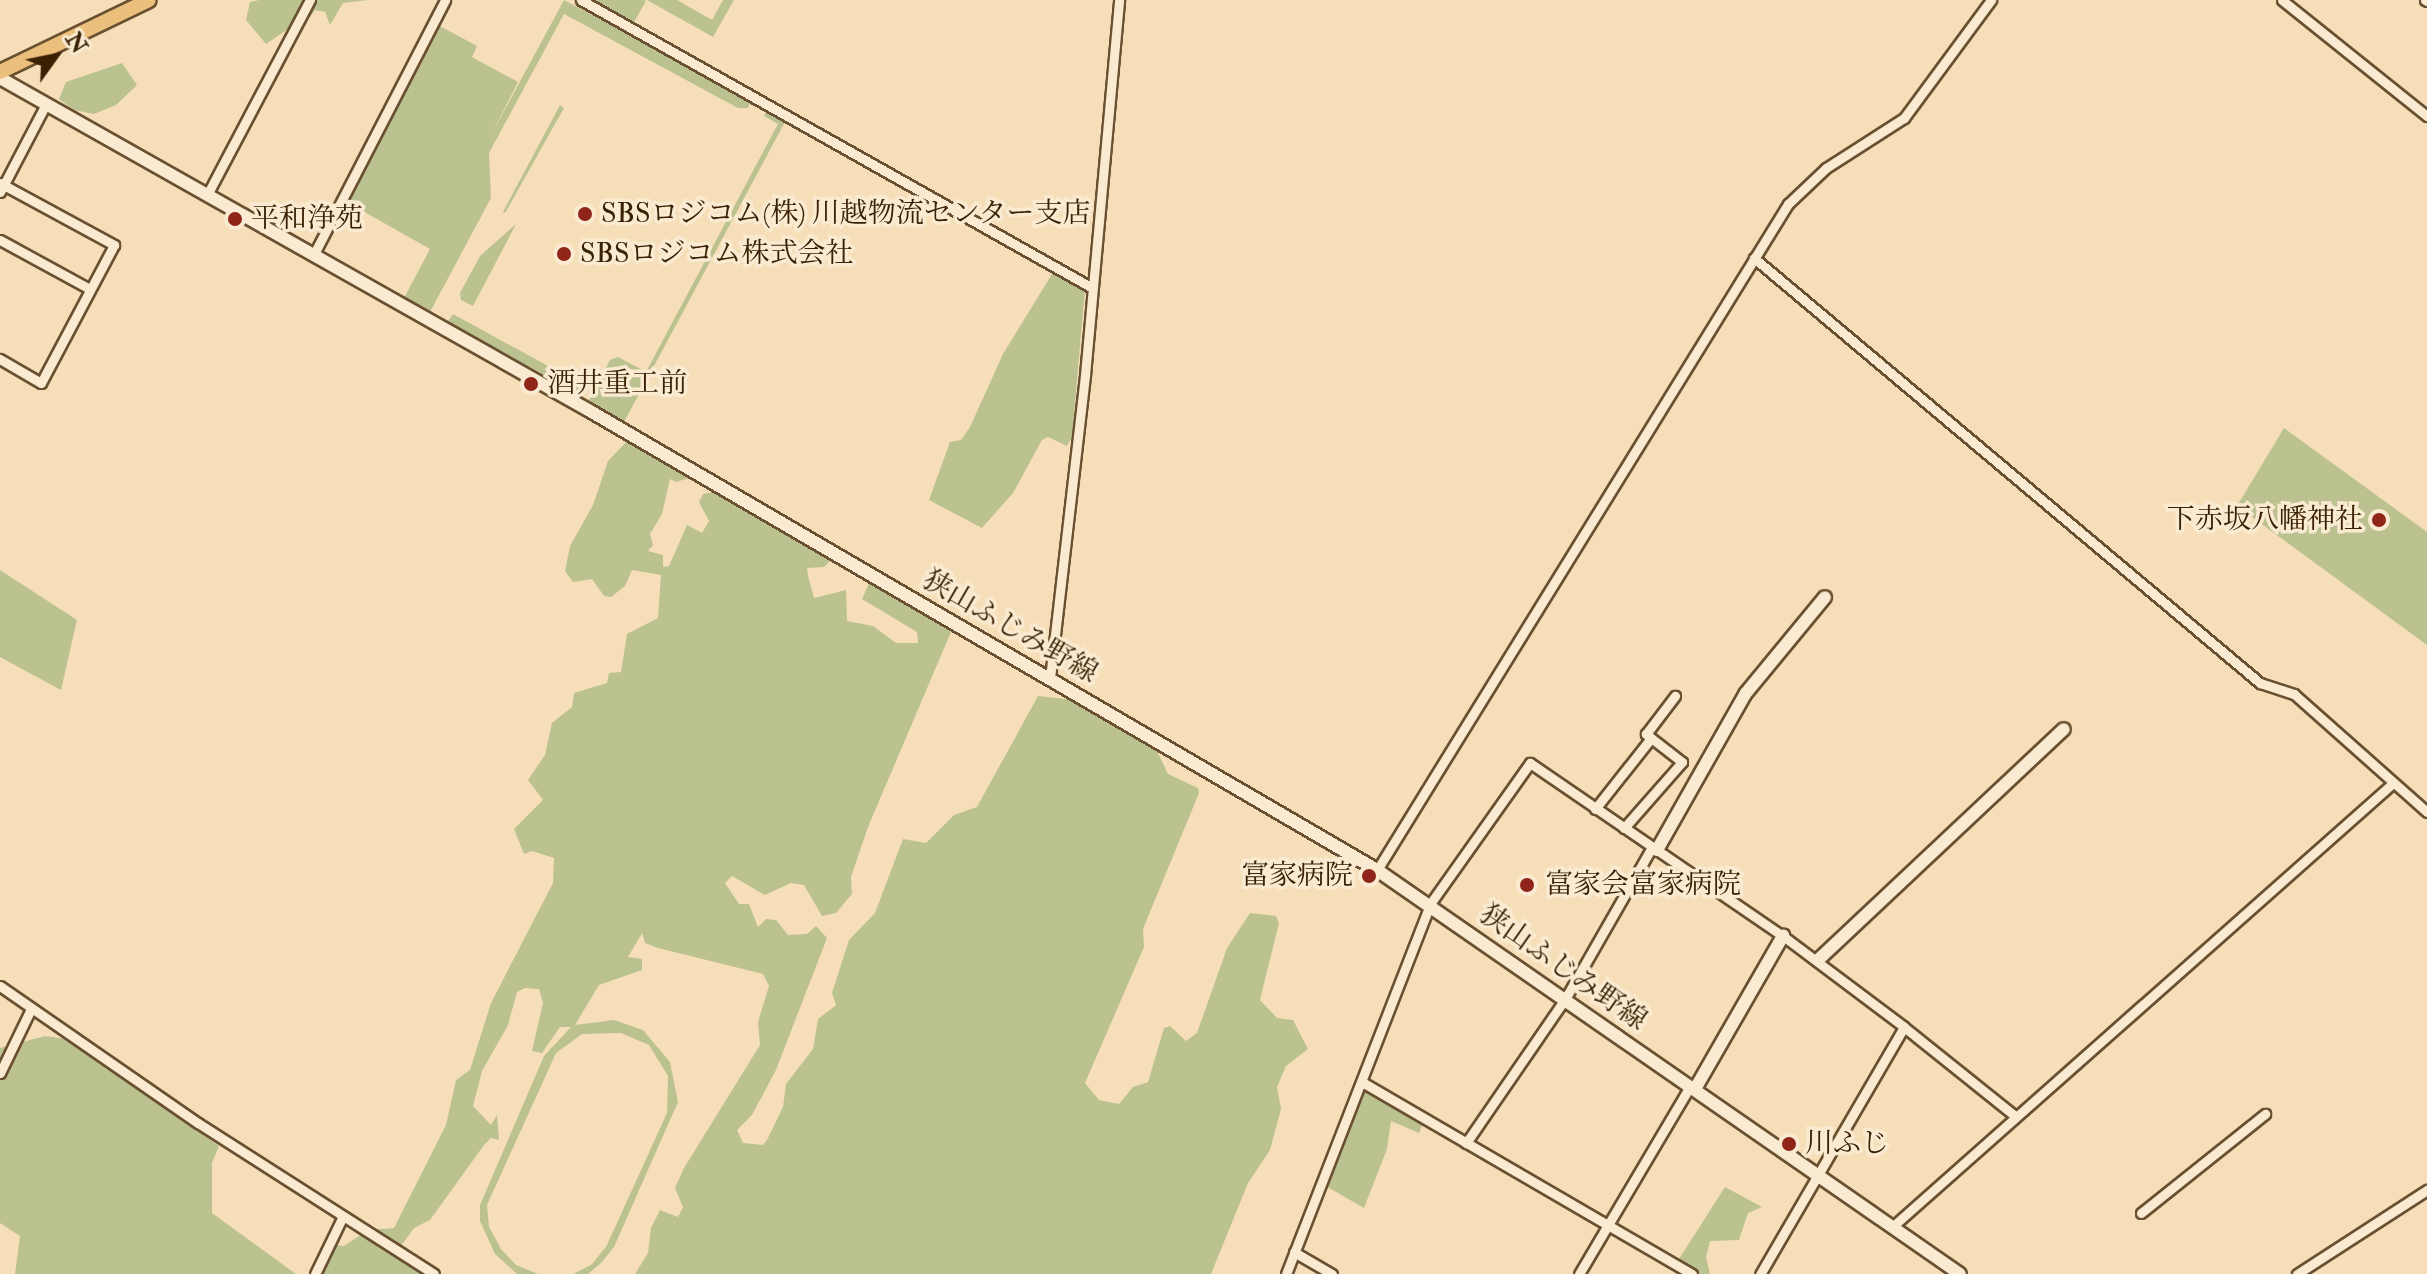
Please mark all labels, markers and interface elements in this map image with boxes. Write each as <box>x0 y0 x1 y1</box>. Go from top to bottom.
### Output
north arrow <box>16 16 96 96</box>
text: N <box>59 27 93 59</box>
place label: SBSロジコム(株) 川越物流センター支店 <box>601 197 1092 231</box>
place label: 平和浄苑 <box>251 202 363 236</box>
marker: SBSロジコム(株) 川越物流センター支店 <box>576 205 594 223</box>
marker: 平和浄苑 <box>226 210 244 228</box>
place label: SBSロジコム株式会社 <box>580 237 853 271</box>
marker: SBSロジコム株式会社 <box>555 245 573 263</box>
place label: 酒井重工前 <box>547 367 687 401</box>
marker: 酒井重工前 <box>522 375 540 393</box>
place label: 下赤坂八幡神社 <box>2167 503 2363 537</box>
marker: 下赤坂八幡神社 <box>2370 511 2388 529</box>
street label: 狭山ふじみ野線 <box>917 563 1103 691</box>
place label: 富家病院 <box>1241 859 1353 893</box>
marker: 富家病院 <box>1360 867 1378 885</box>
place label: 富家会富家病院 <box>1545 868 1741 902</box>
marker: 富家会富家病院 <box>1516 874 1538 896</box>
street label: 狭山ふじみ野線 <box>1473 898 1653 1038</box>
place label: 川ふじ <box>1805 1127 1889 1161</box>
marker: 川ふじ <box>1780 1135 1798 1153</box>

